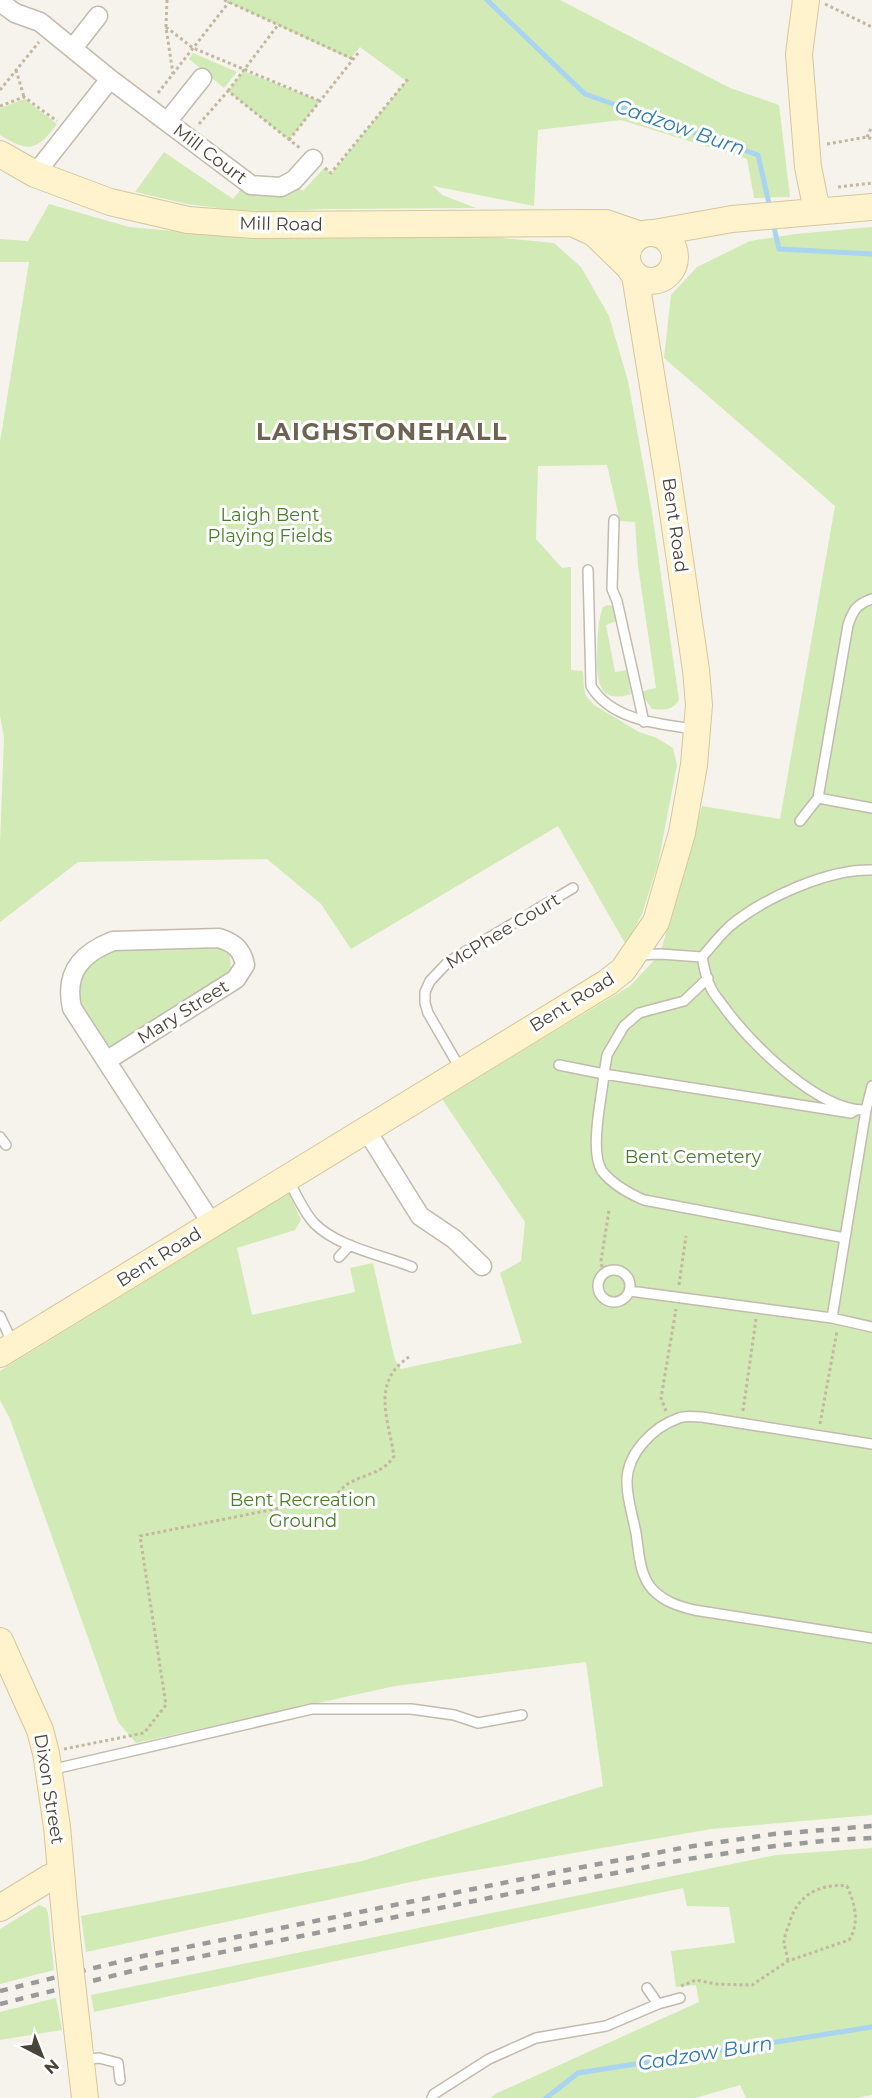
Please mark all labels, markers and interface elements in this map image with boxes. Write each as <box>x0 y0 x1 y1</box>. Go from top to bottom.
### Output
water label: Cadzow Burn <box>612 94 748 160</box>
street label: Mill Court <box>169 119 251 189</box>
street label: Mill Road <box>239 212 323 236</box>
district label: LAIGHSTONEHALL <box>256 417 508 446</box>
street label: Bent Road <box>657 476 693 574</box>
park label: Laigh Bent Playing Fields <box>208 504 333 547</box>
street label: McPhee Court <box>442 888 564 974</box>
street label: Bent Road <box>526 967 618 1037</box>
street label: Mary Street <box>133 975 233 1049</box>
park label: Bent Cemetery <box>625 1146 762 1168</box>
street label: Bent Road <box>113 1222 205 1292</box>
park label: Bent Recreation Ground <box>230 1489 376 1532</box>
street label: Dixon Street <box>29 1732 69 1846</box>
north arrow <box>12 2026 72 2086</box>
water label: Cadzow Burn <box>636 2031 774 2075</box>
text: N <box>41 2055 63 2078</box>

